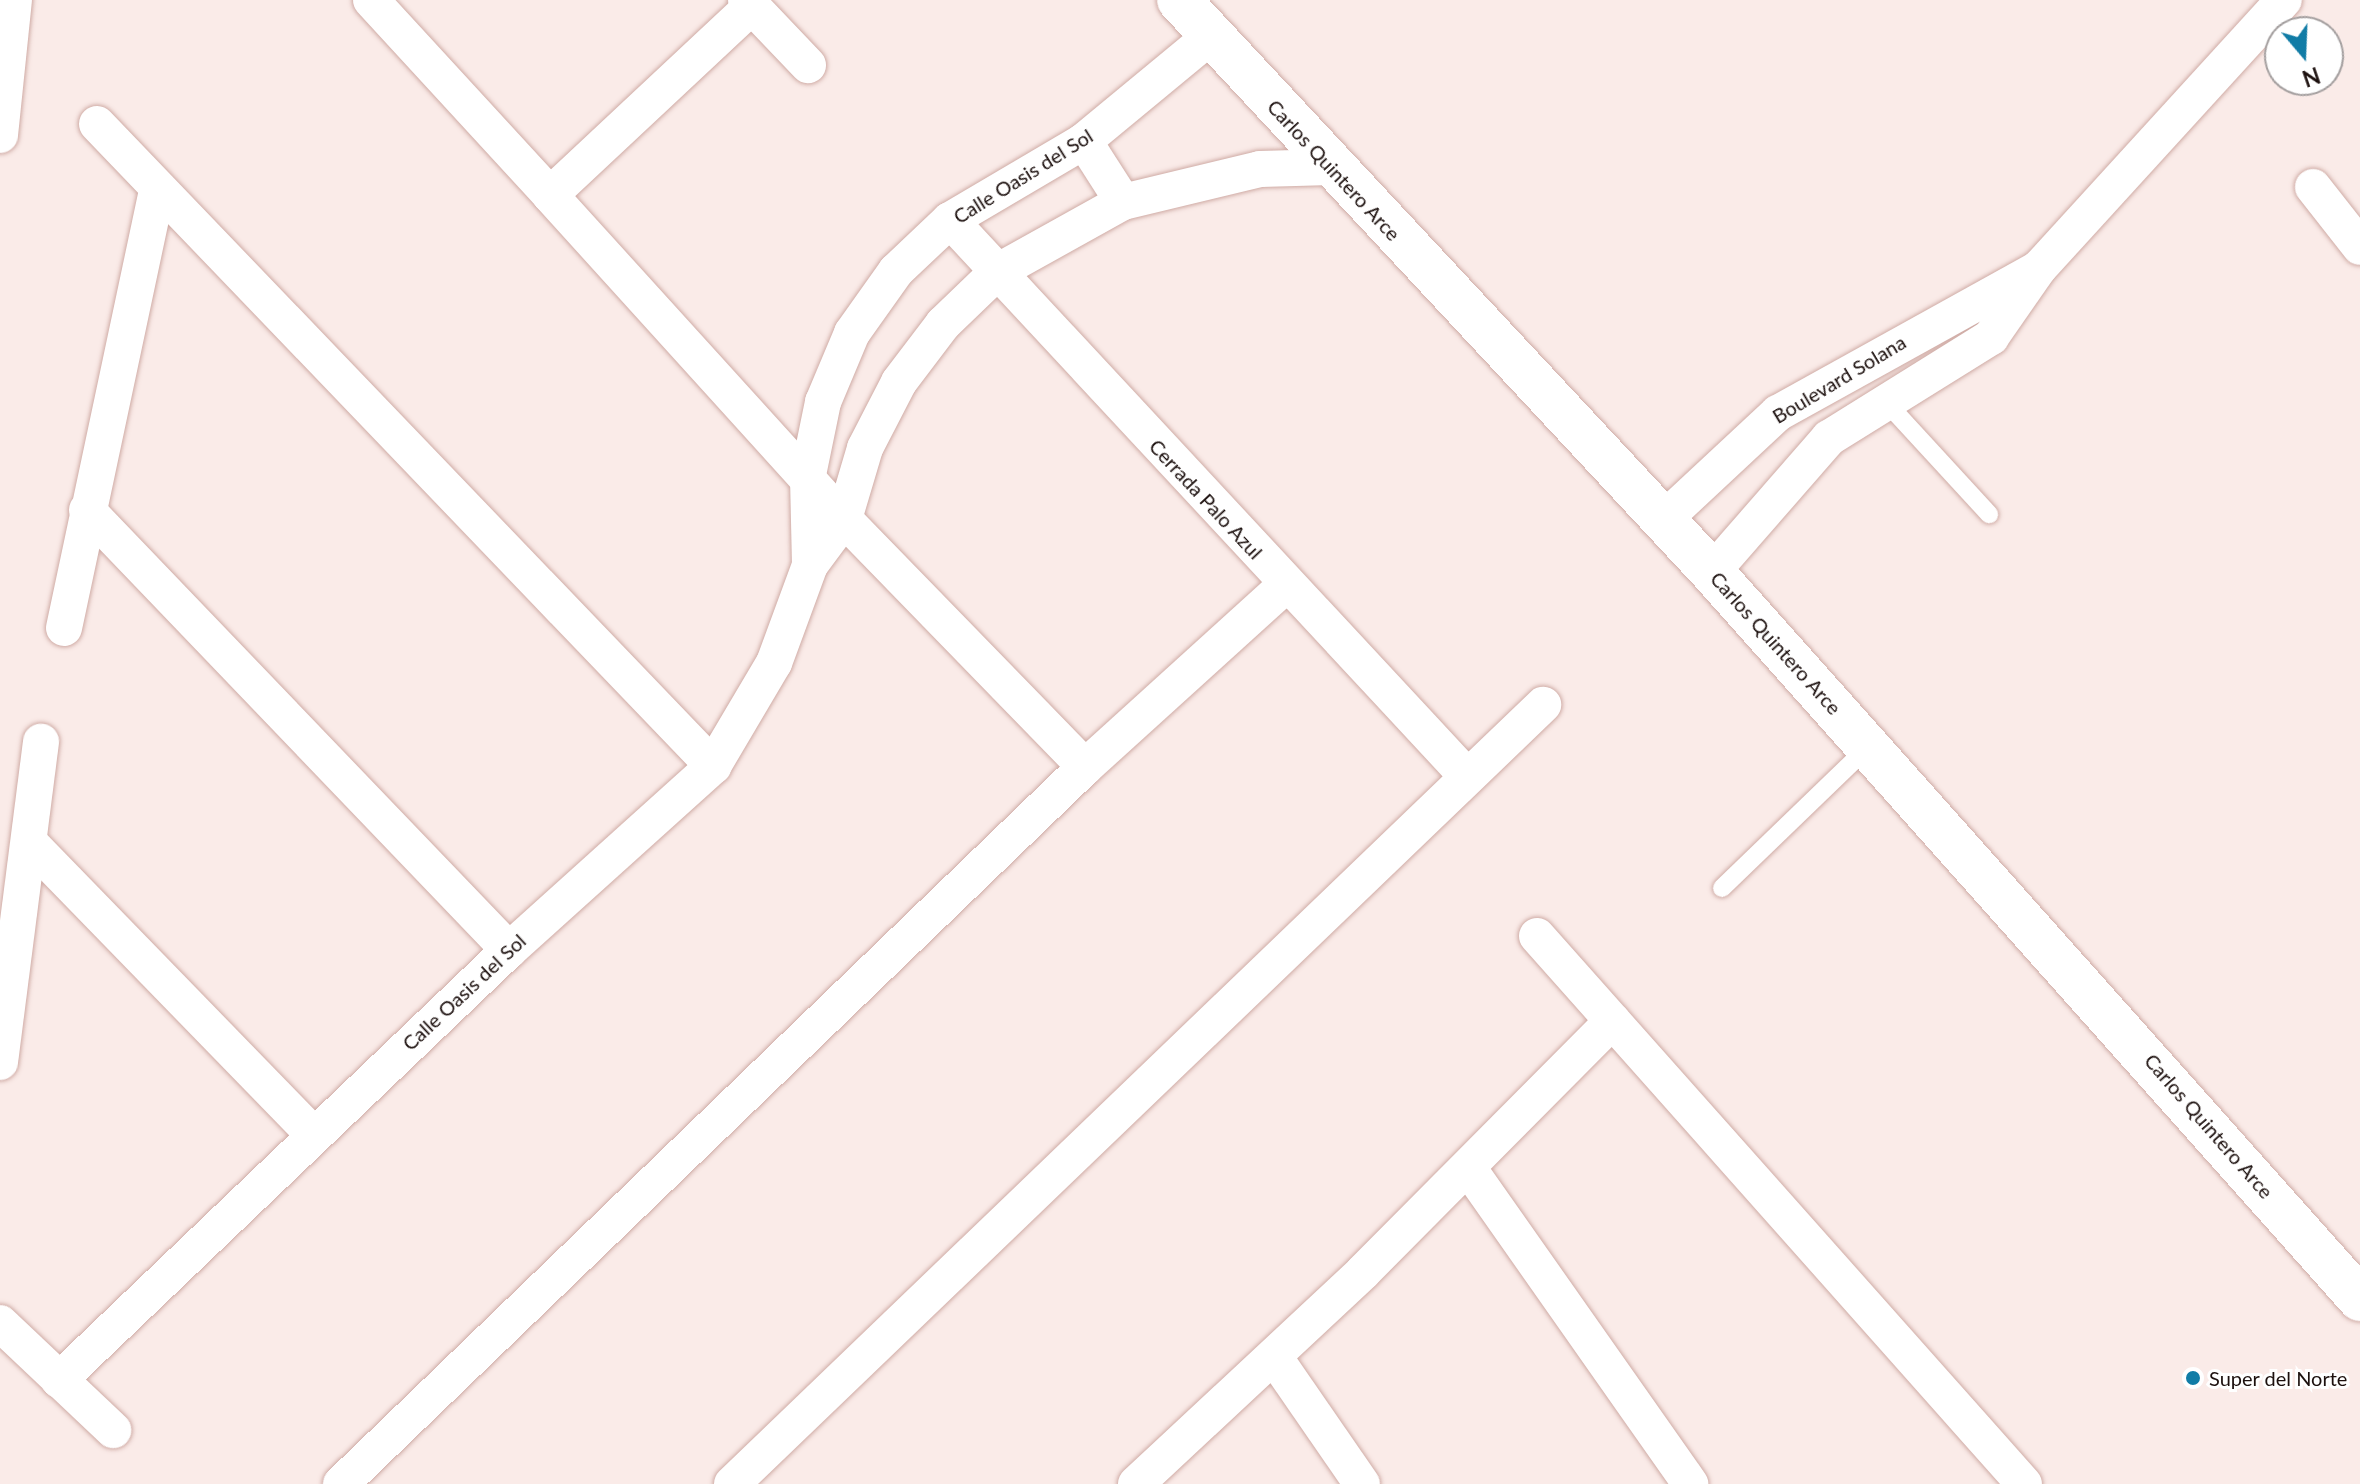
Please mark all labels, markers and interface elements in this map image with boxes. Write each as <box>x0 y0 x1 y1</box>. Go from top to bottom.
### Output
north arrow <box>2264 16 2344 96</box>
text: N <box>2299 62 2324 93</box>
street label: Carlos Quintero Arce <box>1262 94 1406 246</box>
street label: Calle Oasis del Sol <box>949 123 1097 229</box>
street label: Boulevard Solana <box>1768 330 1910 428</box>
street label: Cerrada Palo Azul <box>1144 434 1268 564</box>
street label: Carlos Quintero Arce <box>1705 566 1847 720</box>
street label: Calle Oasis del Sol <box>397 929 531 1055</box>
street label: Carlos Quintero Arce <box>2139 1048 2279 1204</box>
place label: Super del Norte <box>2209 1366 2348 1390</box>
marker: Super del Norte <box>2184 1369 2202 1387</box>

